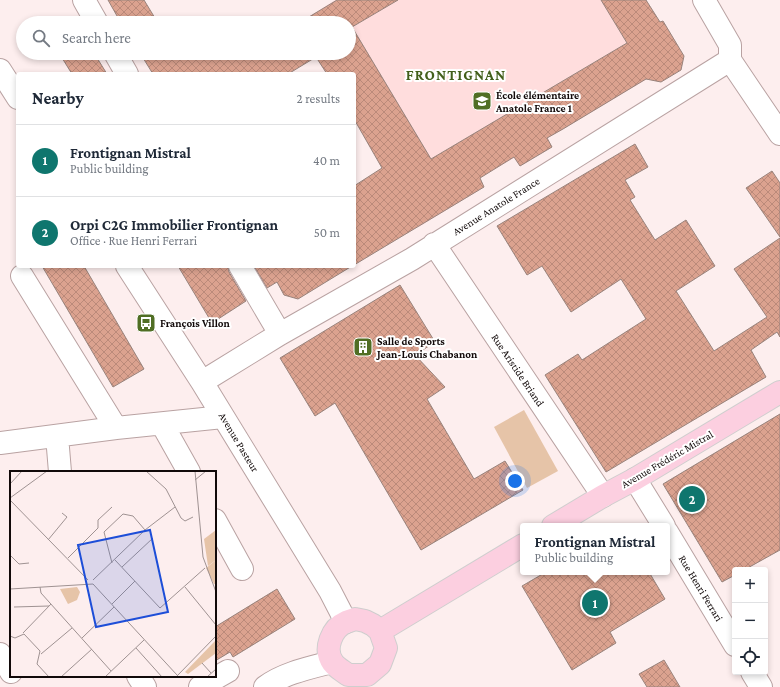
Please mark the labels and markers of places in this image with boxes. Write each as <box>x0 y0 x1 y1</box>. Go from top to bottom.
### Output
place label: École élémentaire Anatole France 1 <box>495 89 579 114</box>
school or university icon: École élémentaire Anatole France 1 <box>471 90 493 112</box>
bus stop icon: François Villon <box>135 312 157 334</box>
place label: François Villon <box>160 317 231 329</box>
place label: Salle de Sports Jean-Louis Chabanon <box>376 335 478 360</box>
building icon: Salle de Sports Jean-Louis Chabanon <box>352 336 374 358</box>
pin: 2 <box>679 484 705 514</box>
pin: 1 <box>582 588 608 618</box>

